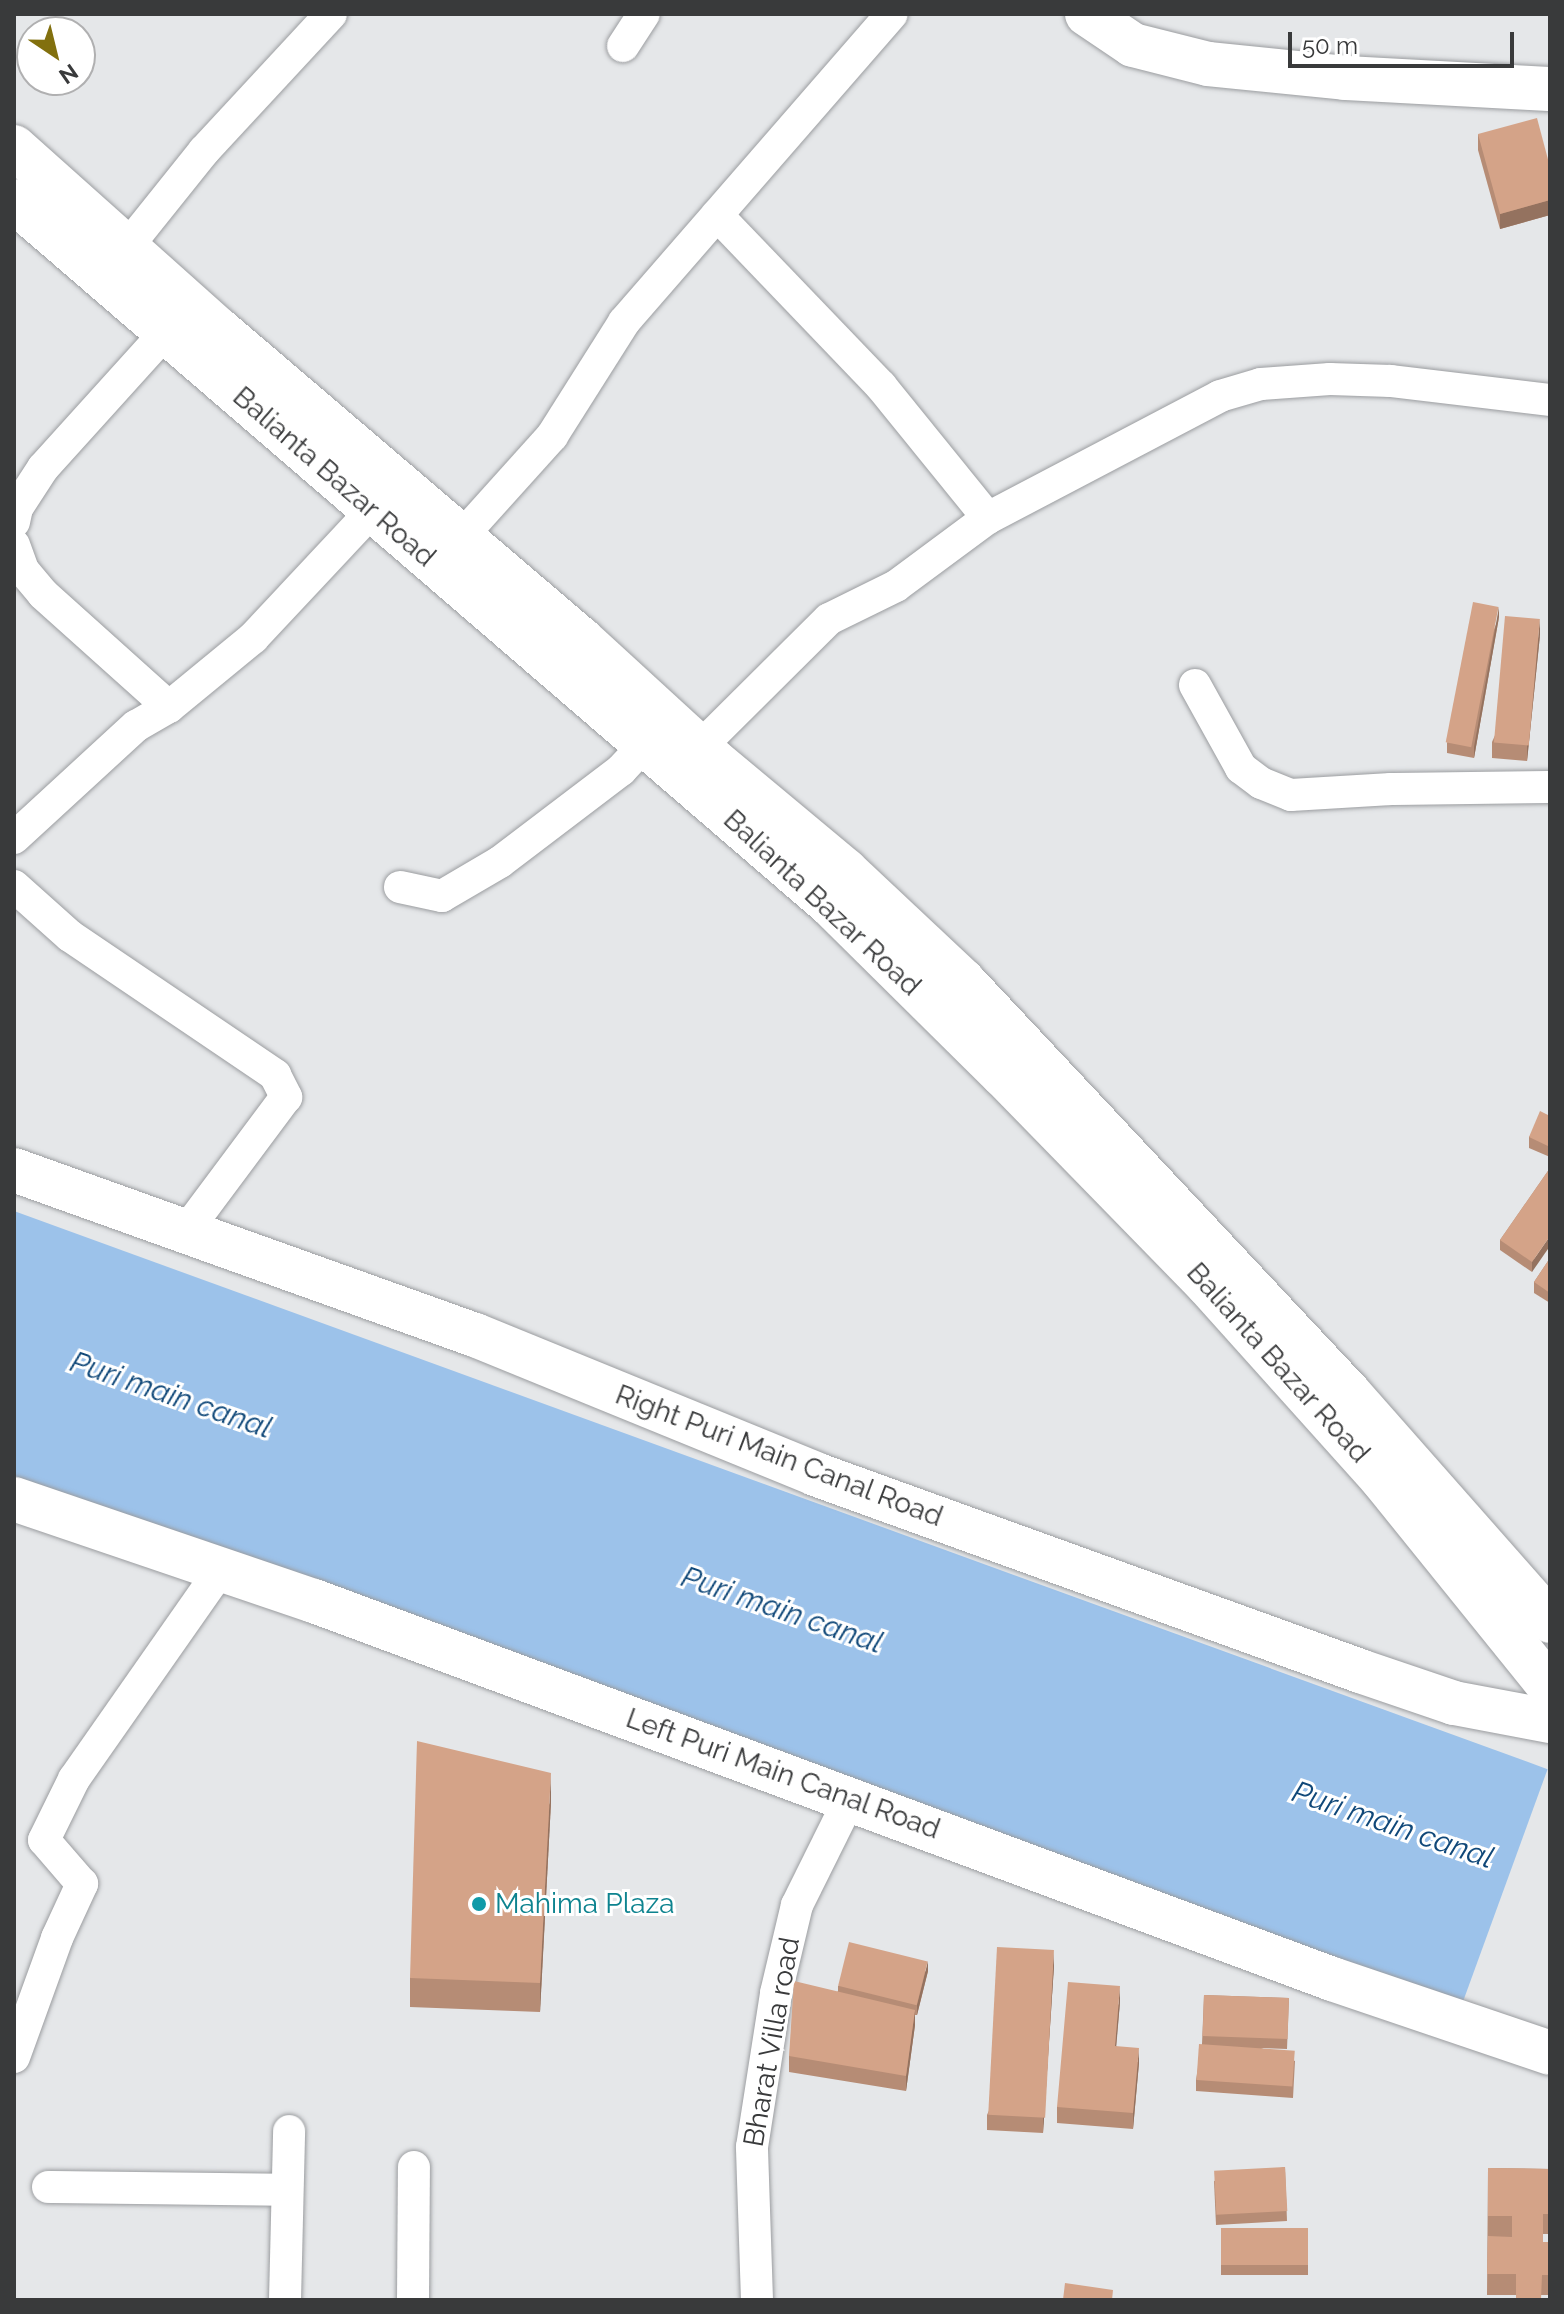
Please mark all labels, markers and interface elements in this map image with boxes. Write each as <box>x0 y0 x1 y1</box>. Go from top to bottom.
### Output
north arrow <box>16 16 96 96</box>
scale bar <box>1292 16 1518 66</box>
text: 50 m <box>1302 31 1358 60</box>
text: N <box>54 59 83 89</box>
street label: Balianta Bazar Road <box>226 380 442 574</box>
street label: Balianta Bazar Road <box>716 803 928 1003</box>
street label: Balianta Bazar Road <box>1179 1256 1377 1470</box>
water label: Puri main canal <box>66 1344 276 1446</box>
street label: Right Puri Main Canal Road <box>610 1378 948 1534</box>
water label: Puri main canal <box>677 1559 887 1661</box>
street label: Left Puri Main Canal Road <box>621 1701 945 1847</box>
water label: Puri main canal <box>1288 1774 1498 1876</box>
place label: Mahima Plaza <box>495 1887 675 1921</box>
marker: Mahima Plaza <box>470 1895 488 1913</box>
street label: Bharat Villa road <box>737 1934 807 2150</box>

